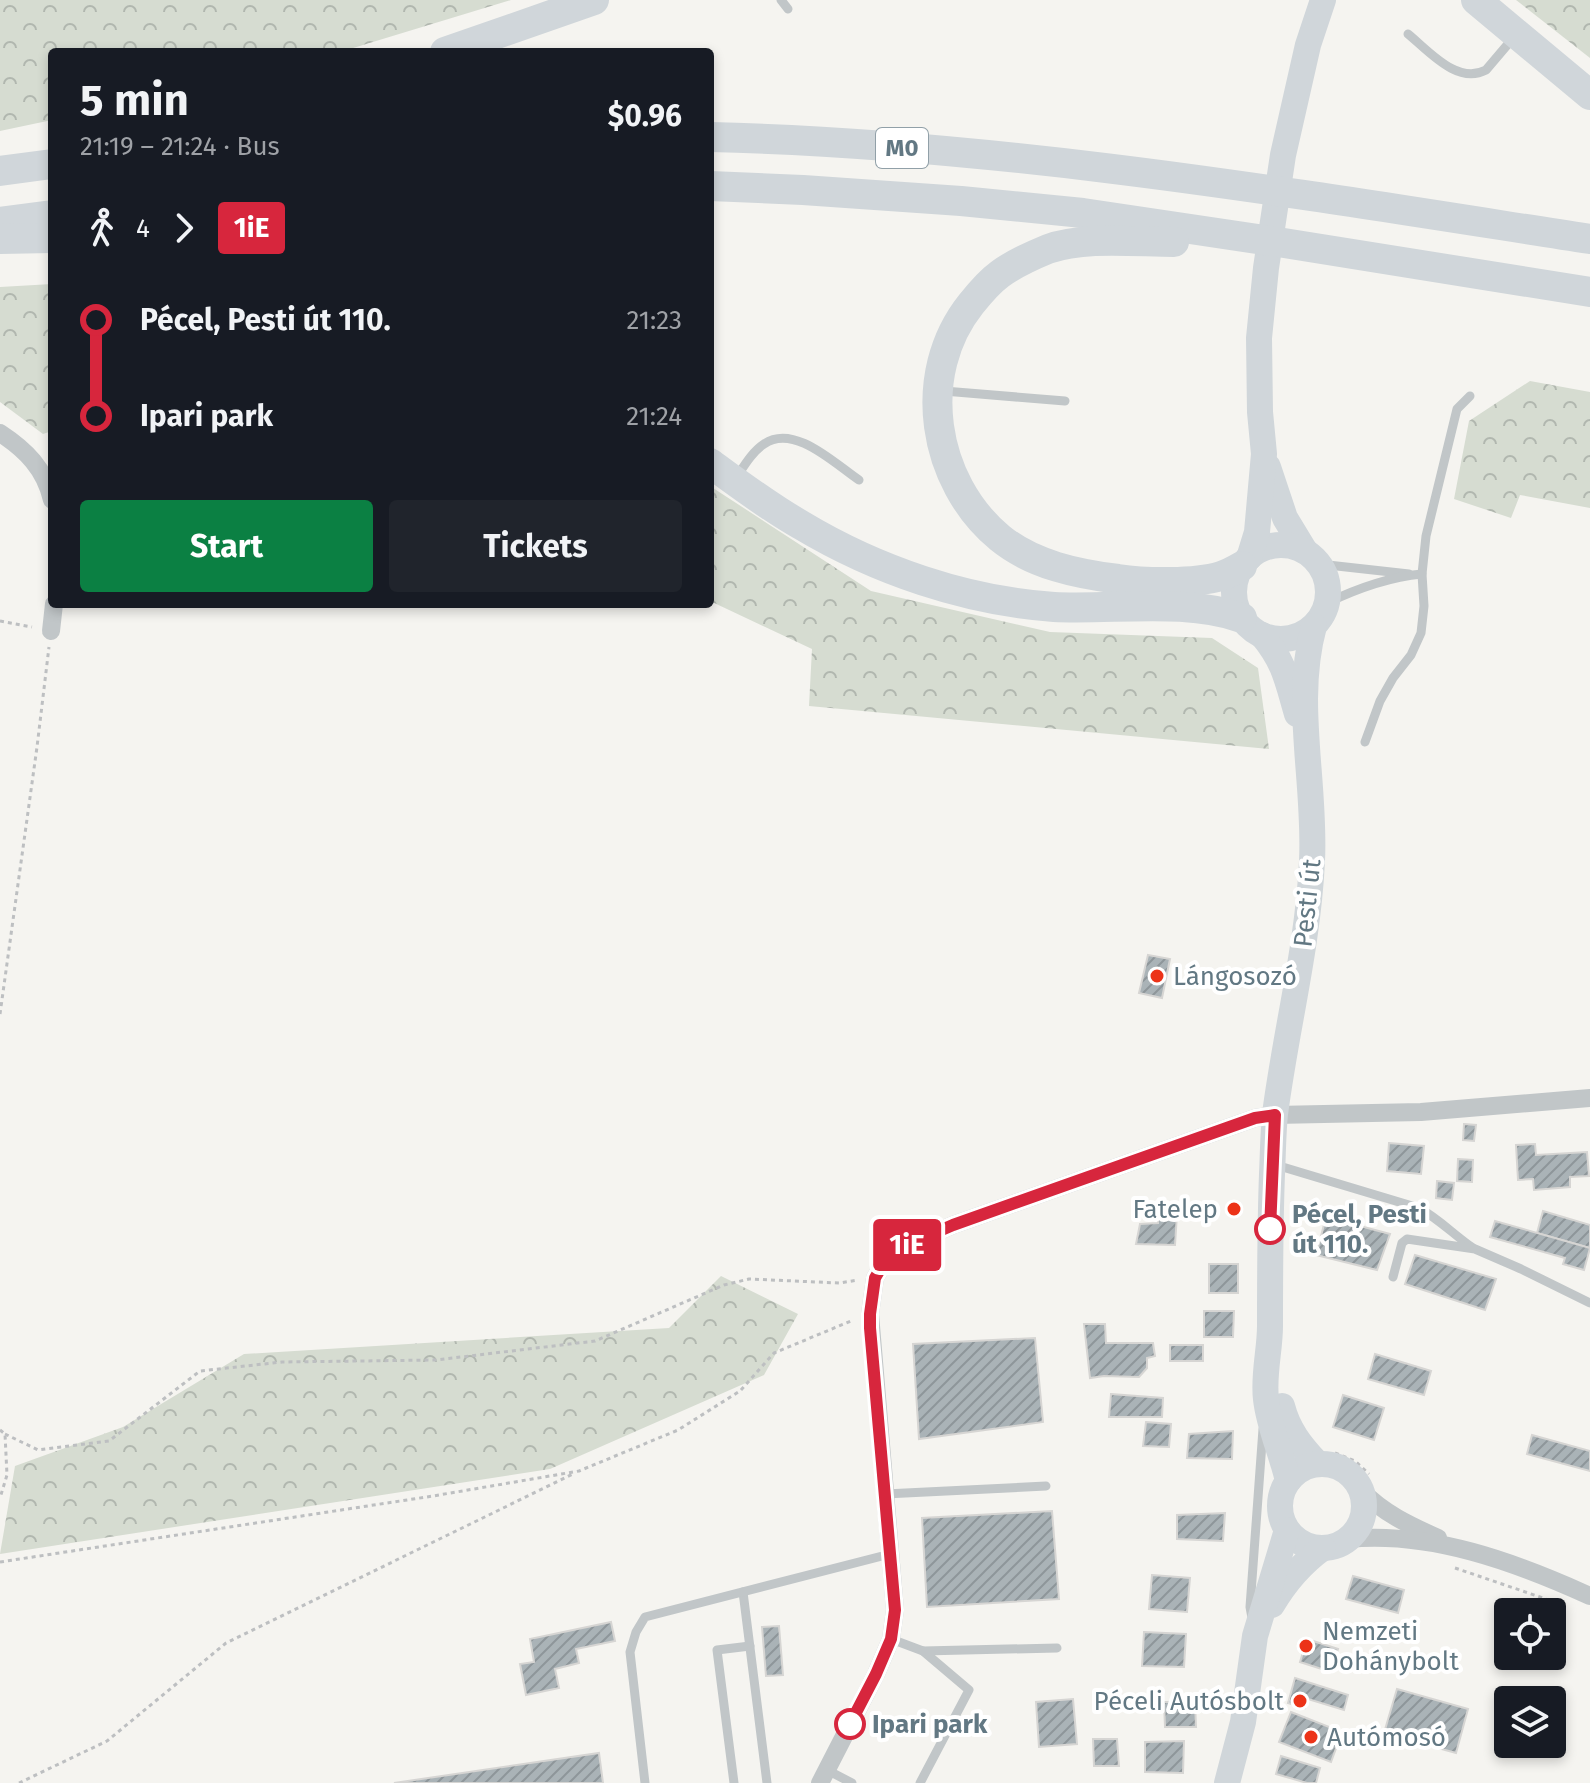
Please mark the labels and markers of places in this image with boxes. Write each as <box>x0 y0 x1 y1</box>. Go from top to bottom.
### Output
place label: Lángosozó <box>1173 961 1297 992</box>
marker: Lángosozó <box>1148 967 1166 985</box>
place label: Fatelep <box>1132 1194 1218 1225</box>
place label: Pécel, Pesti út 110. <box>1292 1199 1427 1260</box>
marker: Fatelep <box>1225 1200 1243 1218</box>
marker: Pécel, Pesti út 110. <box>1255 1214 1285 1244</box>
place label: Nemzeti Dohánybolt <box>1322 1616 1459 1677</box>
marker: Nemzeti Dohánybolt <box>1297 1637 1315 1655</box>
place label: Péceli Autósbolt <box>1094 1686 1285 1717</box>
marker: Péceli Autósbolt <box>1291 1692 1309 1710</box>
marker: Ipari park <box>835 1709 865 1739</box>
place label: Ipari park <box>872 1709 988 1740</box>
place label: Autómosó <box>1327 1722 1446 1753</box>
marker: Autómosó <box>1302 1728 1320 1746</box>

